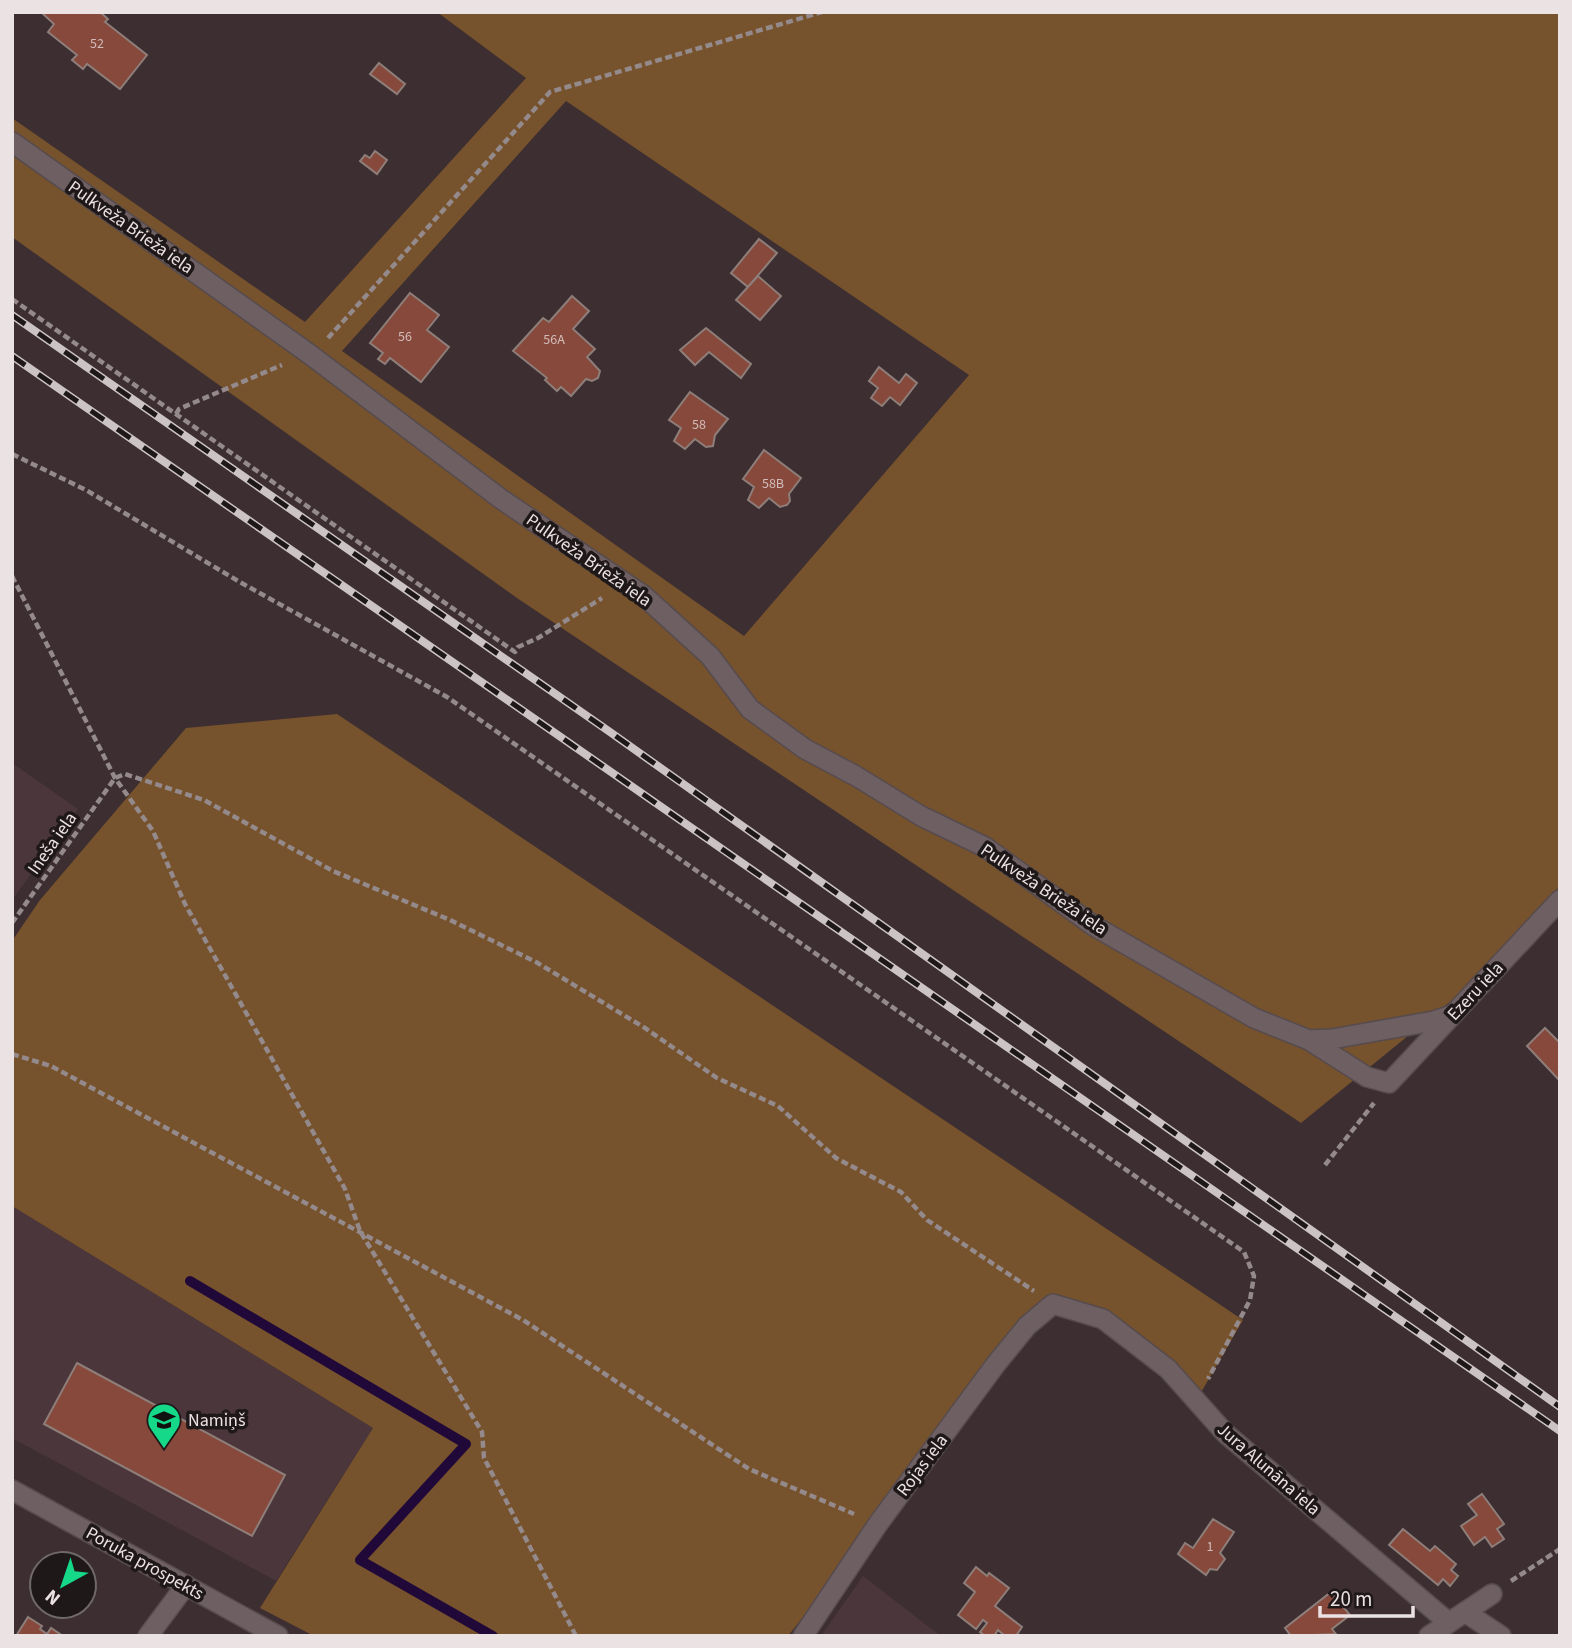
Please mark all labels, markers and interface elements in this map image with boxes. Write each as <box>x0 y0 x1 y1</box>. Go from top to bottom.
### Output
house number: 52 <box>90 34 104 54</box>
street label: Pulkveža Brieža iela <box>63 175 198 280</box>
house number: 56 <box>398 327 412 347</box>
house number: 56A <box>543 330 565 350</box>
house number: 58 <box>692 415 706 435</box>
house number: 58B <box>762 474 784 494</box>
street label: Pulkveža Brieža iela <box>521 508 656 613</box>
street label: Ineša iela <box>22 807 83 879</box>
street label: Pulkveža Brieža iela <box>975 838 1112 941</box>
street label: Ezeru iela <box>1441 956 1509 1026</box>
school or university icon: Namiņš <box>145 1401 183 1450</box>
place label: Namiņš <box>188 1408 245 1433</box>
street label: Jura Alunāna iela <box>1212 1417 1326 1521</box>
street label: Rojas iela <box>891 1429 954 1501</box>
street label: Poruka prospekts <box>81 1521 208 1606</box>
house number: 1 <box>1207 1537 1214 1557</box>
north arrow <box>28 1550 98 1620</box>
scale bar <box>1320 1574 1413 1618</box>
text: N <box>40 1582 67 1611</box>
text: 20 m <box>1330 1584 1372 1614</box>

